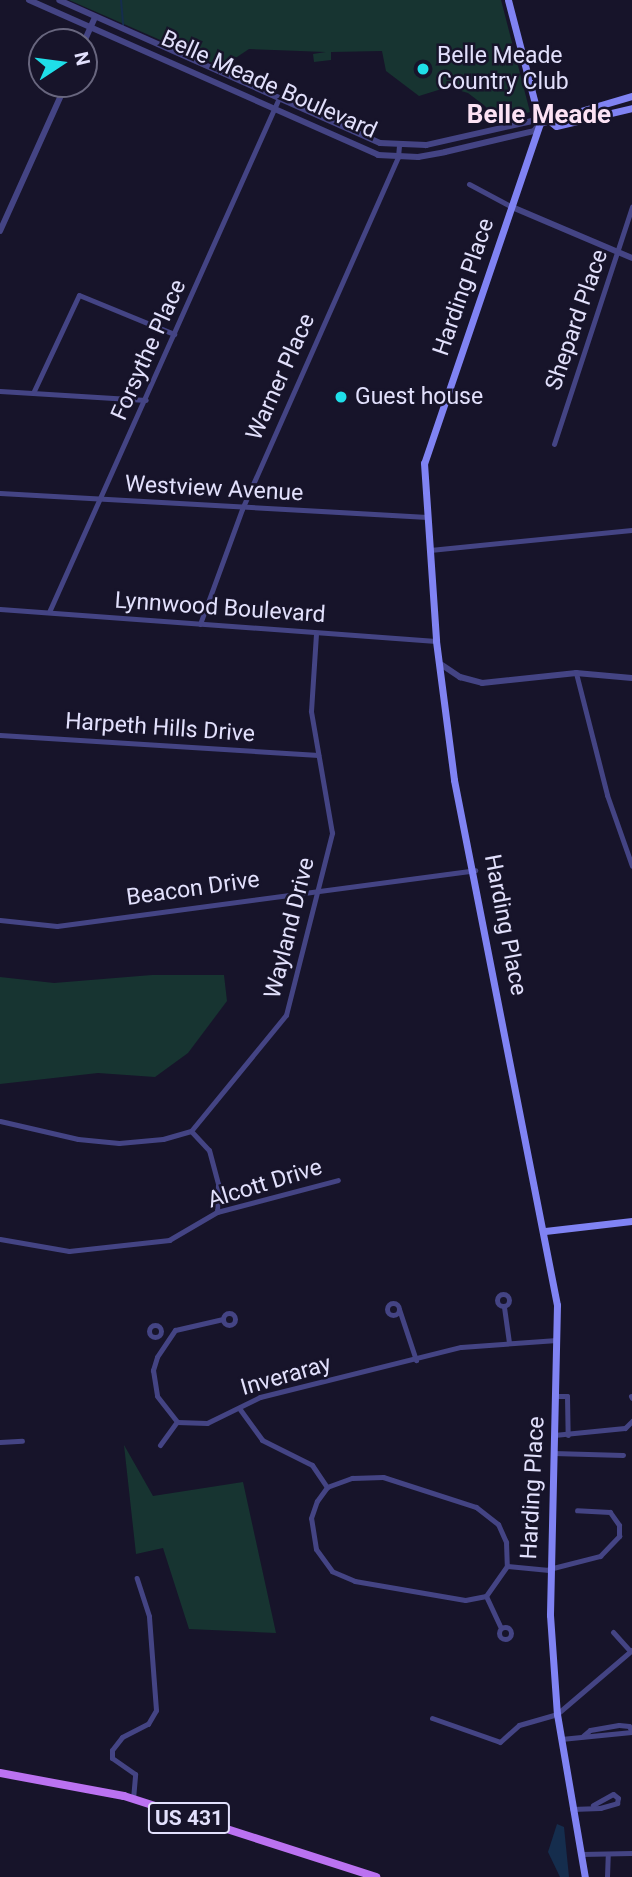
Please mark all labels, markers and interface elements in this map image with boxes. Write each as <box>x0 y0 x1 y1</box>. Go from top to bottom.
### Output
street label: Belle Meade Boulevard <box>157 25 381 145</box>
north arrow <box>28 28 98 98</box>
place label: Belle Meade Country Club <box>437 42 569 96</box>
text: N <box>69 49 95 68</box>
marker: Belle Meade Country Club <box>415 61 431 77</box>
district label: Belle Meade <box>467 99 611 131</box>
street label: Harding Place <box>428 215 500 359</box>
street label: Shepard Place <box>540 246 614 394</box>
street label: Forsythe Place <box>106 275 192 425</box>
street label: Warner Place <box>241 309 321 445</box>
place label: Guest house <box>355 383 483 411</box>
marker: Guest house <box>333 389 349 405</box>
street label: Westview Avenue <box>124 471 304 507</box>
street label: Lynnwood Boulevard <box>114 587 326 629</box>
street label: Harpeth Hills Drive <box>64 708 256 748</box>
street label: Harding Place <box>478 852 532 998</box>
street label: Wayland Drive <box>259 855 321 1001</box>
street label: Beacon Drive <box>125 866 261 912</box>
street label: Alcott Drive <box>204 1154 326 1214</box>
street label: Inveraray <box>238 1350 334 1402</box>
street label: Harding Place <box>515 1416 551 1560</box>
road number: US 431 <box>147 1800 231 1836</box>

